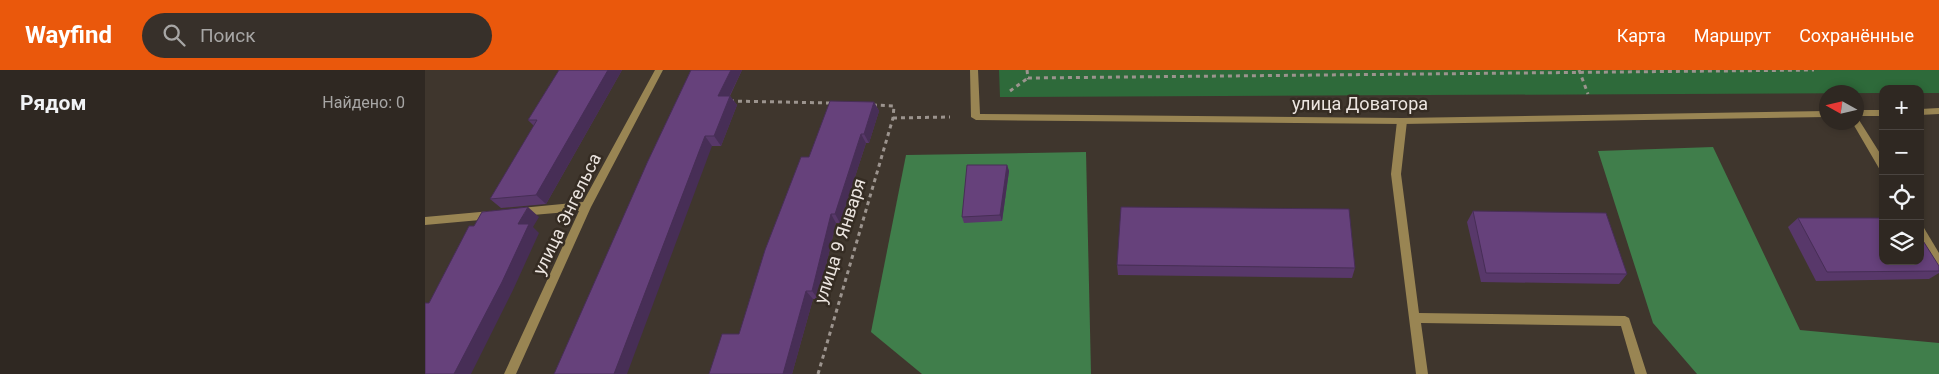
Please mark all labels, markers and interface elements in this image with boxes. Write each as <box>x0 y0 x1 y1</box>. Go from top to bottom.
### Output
search box <box>142 13 492 58</box>
text: Wayfind <box>25 21 112 49</box>
icon: search <box>160 21 188 49</box>
text: Поиск <box>200 24 256 47</box>
text: Карта <box>1617 25 1666 46</box>
text: Маршрут <box>1694 25 1771 46</box>
text: Сохранённые <box>1799 25 1914 46</box>
north arrow <box>1819 85 1864 130</box>
map controls <box>1879 85 1924 265</box>
button: + <box>1879 85 1924 130</box>
text: Рядом <box>20 91 86 115</box>
text: Найдено: 0 <box>322 93 405 112</box>
street label: улица Доватора <box>1292 93 1428 114</box>
button: − <box>1879 130 1924 175</box>
street label: улица Энгельса <box>528 150 605 278</box>
button: locate <box>1879 175 1924 220</box>
street label: улица 9 Января <box>809 176 870 306</box>
button: layers <box>1879 220 1924 265</box>

